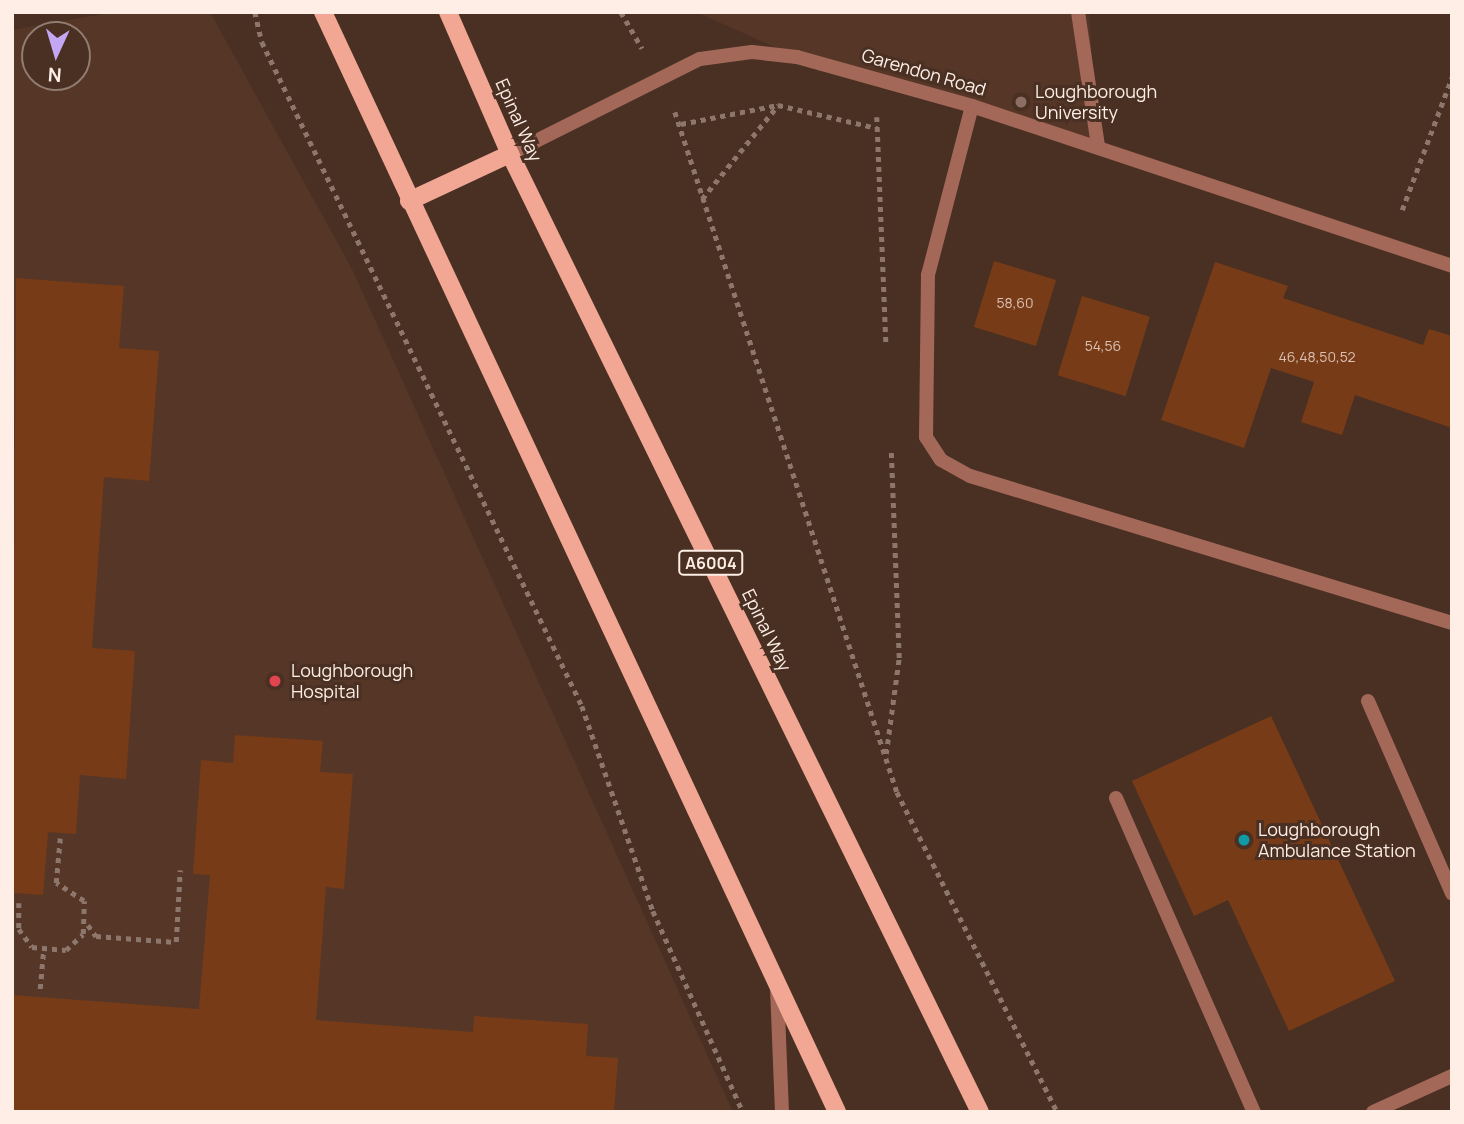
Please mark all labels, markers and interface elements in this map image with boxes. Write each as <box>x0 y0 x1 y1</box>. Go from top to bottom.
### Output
north arrow <box>21 21 91 91</box>
street label: Garendon Road <box>859 44 989 100</box>
text: N <box>47 62 62 88</box>
street label: Epinal Way <box>491 75 547 165</box>
place label: Loughborough University <box>1035 81 1157 124</box>
marker: Loughborough University <box>1013 94 1029 110</box>
house number: 58,60 <box>996 295 1034 311</box>
house number: 54,56 <box>1085 338 1121 354</box>
house number: 46,48,50,52 <box>1279 349 1355 365</box>
road number: A6004 <box>678 550 744 576</box>
street label: Epinal Way <box>738 585 796 675</box>
place label: Loughborough Hospital <box>291 660 413 702</box>
marker: Loughborough Hospital <box>265 671 285 691</box>
place label: Loughborough Ambulance Station <box>1258 819 1416 862</box>
marker: Loughborough Ambulance Station <box>1236 832 1252 848</box>

